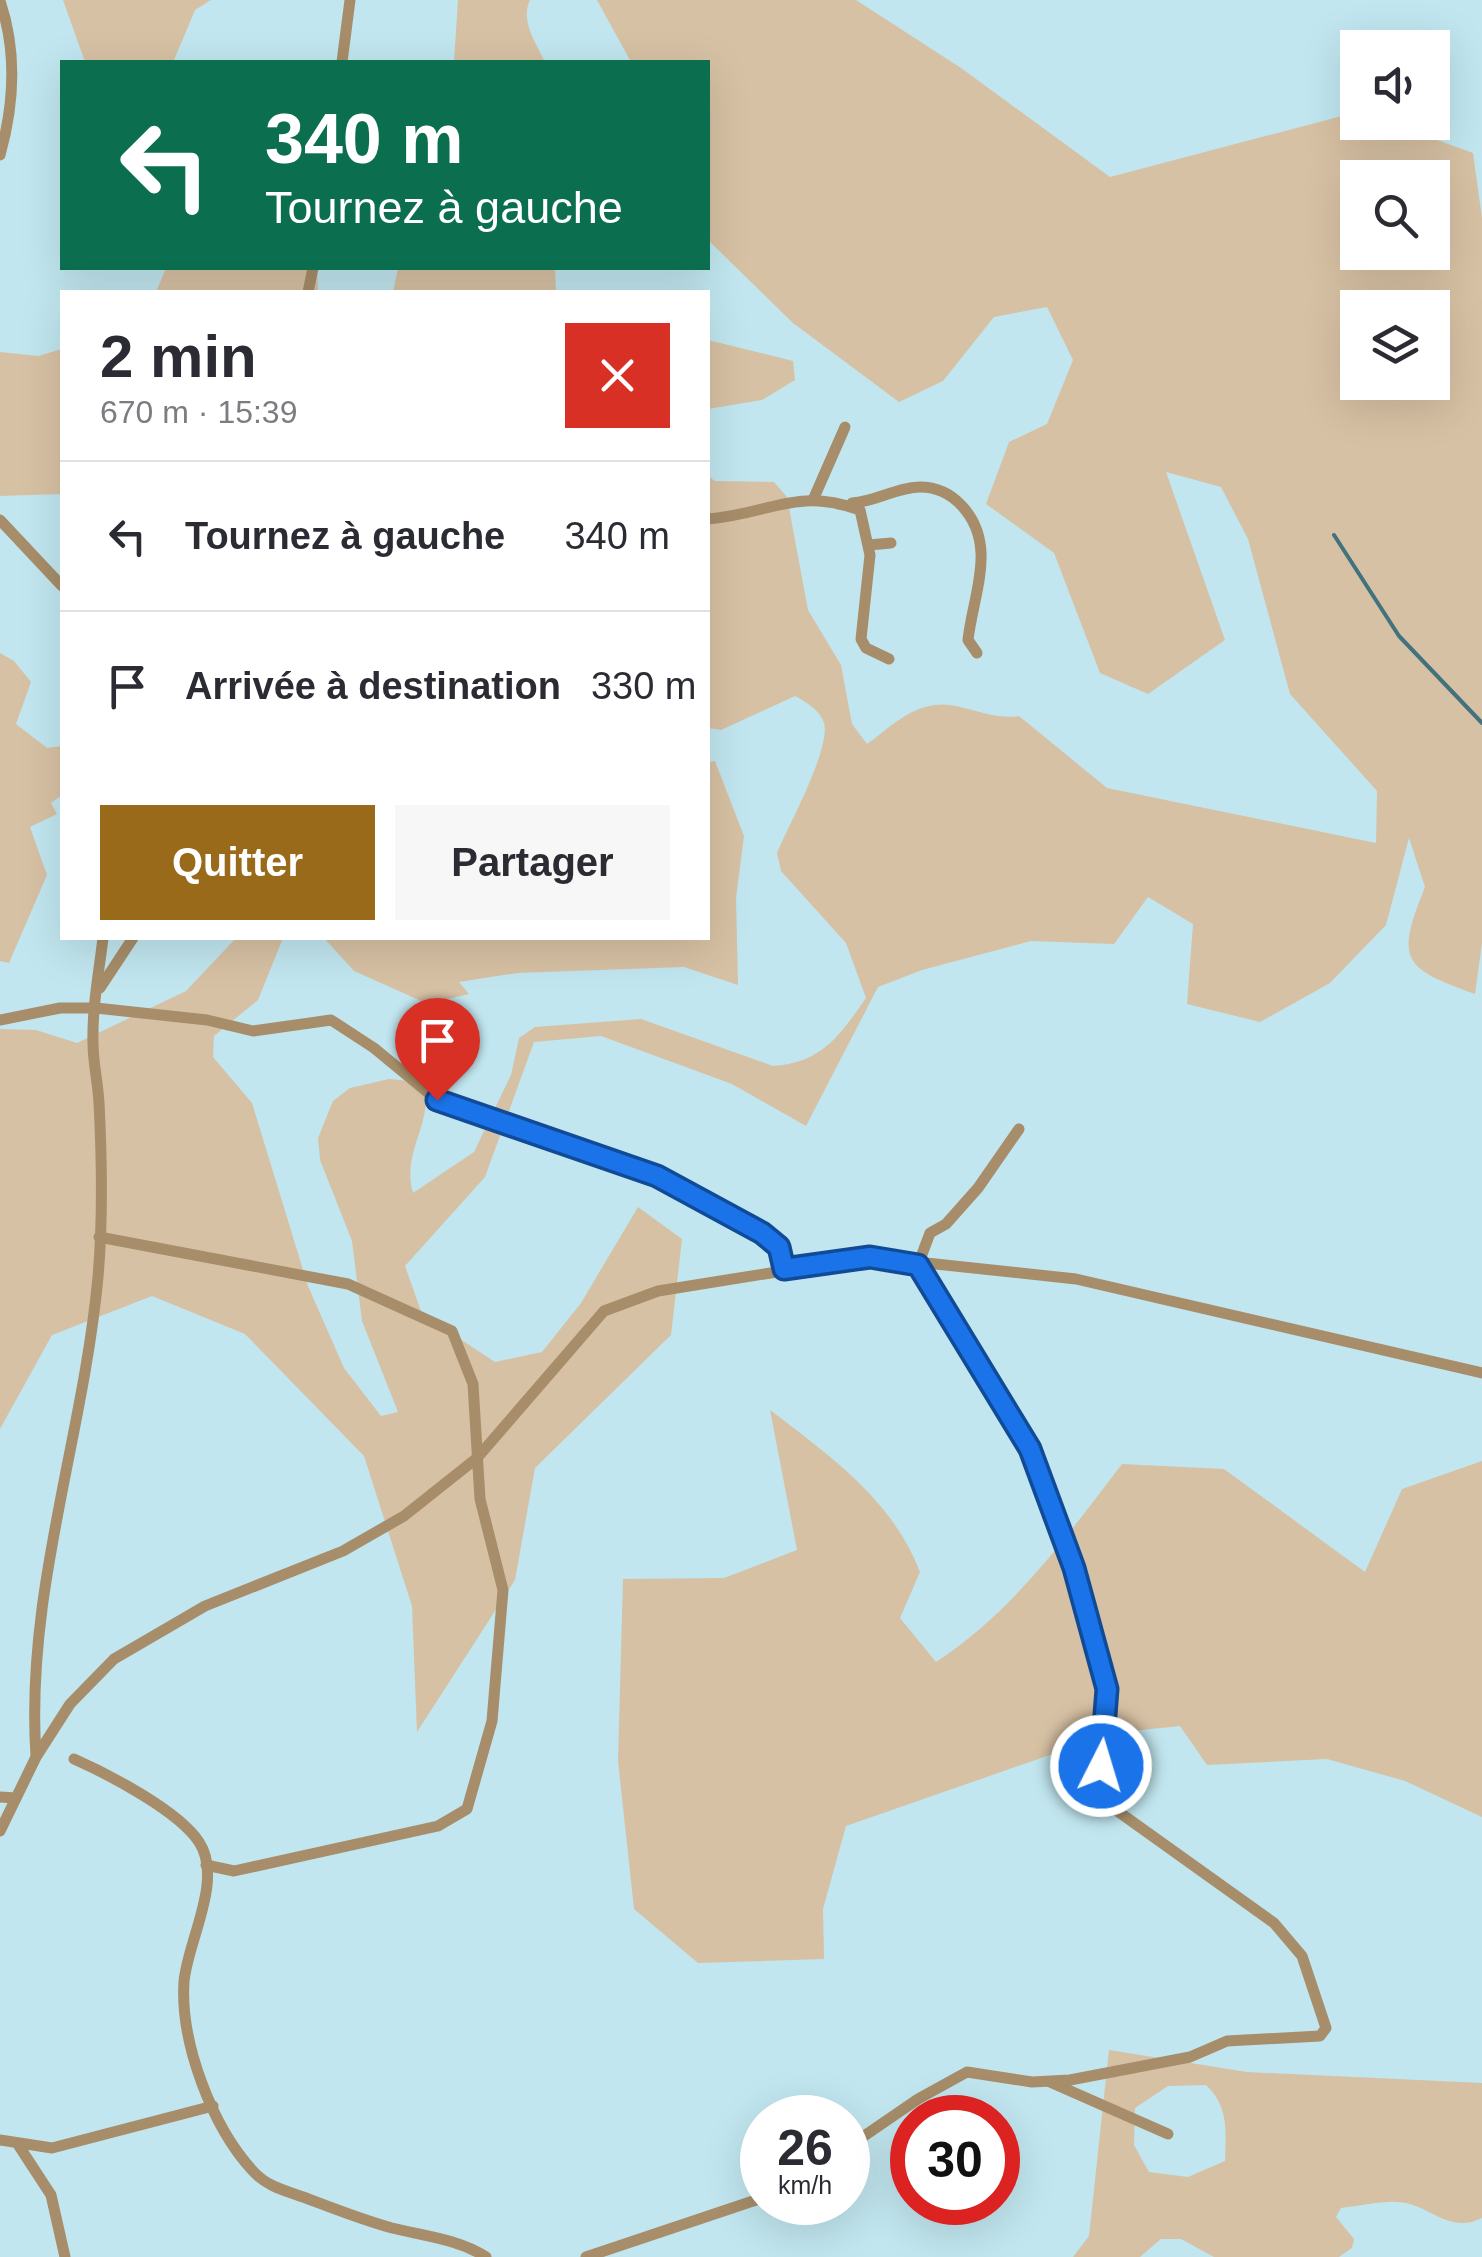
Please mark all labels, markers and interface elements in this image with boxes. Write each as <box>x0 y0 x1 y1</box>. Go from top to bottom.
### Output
map controls <box>1340 30 1450 400</box>
button: sound <box>1340 30 1450 140</box>
icon: left <box>100 100 230 230</box>
text: 340 m <box>265 100 463 178</box>
button: search <box>1340 160 1450 270</box>
text: Tournez à gauche <box>265 182 623 233</box>
button: layers <box>1340 290 1450 400</box>
text: 2 min <box>100 323 257 390</box>
button: close <box>565 323 670 428</box>
text: 670 m · 15:39 <box>100 394 297 430</box>
icon: left <box>100 509 155 564</box>
text: Tournez à gauche <box>185 515 505 557</box>
text: 340 m <box>564 515 670 557</box>
icon: arrive <box>100 659 155 714</box>
text: Arrivée à destination <box>185 665 561 707</box>
text: 330 m <box>591 665 697 707</box>
button: Quitter <box>100 805 375 920</box>
button: Partager <box>395 805 670 920</box>
pin <box>395 998 480 1101</box>
icon: arrive <box>410 1013 465 1068</box>
position arrow <box>1049 1714 1153 1818</box>
speed limit sign: 30 <box>890 2095 1020 2225</box>
text: 26 <box>777 2120 833 2176</box>
text: km/h <box>778 2171 832 2199</box>

